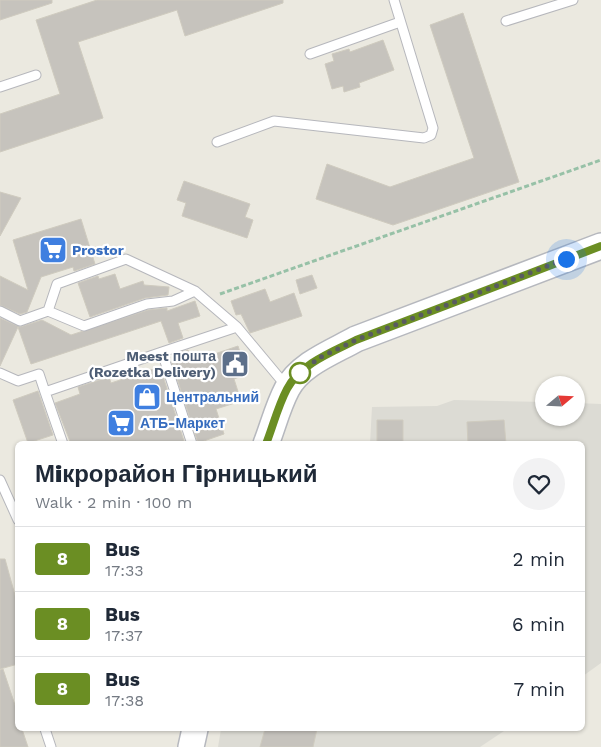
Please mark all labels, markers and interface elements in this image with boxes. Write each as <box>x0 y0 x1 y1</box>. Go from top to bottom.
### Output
supermarket icon: Prostor <box>38 235 68 265</box>
place label: Prostor <box>72 242 124 258</box>
your location <box>554 247 579 272</box>
place label: Meest пошта (Rozetka Delivery) <box>88 348 216 380</box>
public building icon: Meest пошта (Rozetka Delivery) <box>220 349 250 379</box>
unlabelled marker <box>289 362 311 384</box>
north arrow <box>535 376 585 426</box>
map controls <box>535 376 585 426</box>
shop icon: Центральний <box>132 382 162 412</box>
place label: Центральний <box>166 389 259 405</box>
supermarket icon: АТБ-Маркет <box>106 408 136 438</box>
place label: АТБ-Маркет <box>140 415 225 431</box>
button: heart <box>513 458 565 510</box>
text: Мiкрорайон Гiрницький <box>35 460 318 488</box>
text: Walk · 2 min · 100 m <box>35 493 192 512</box>
text: Bus <box>105 538 140 561</box>
text: 8 <box>57 548 68 569</box>
text: 2 min <box>513 548 565 571</box>
text: 17:33 <box>105 561 144 580</box>
text: Bus <box>105 603 140 626</box>
text: 8 <box>57 613 68 634</box>
text: 6 min <box>512 613 565 636</box>
text: 17:37 <box>105 626 143 645</box>
text: Bus <box>105 668 140 691</box>
text: 8 <box>57 678 68 699</box>
text: 7 min <box>514 678 565 701</box>
text: 17:38 <box>105 691 144 710</box>

